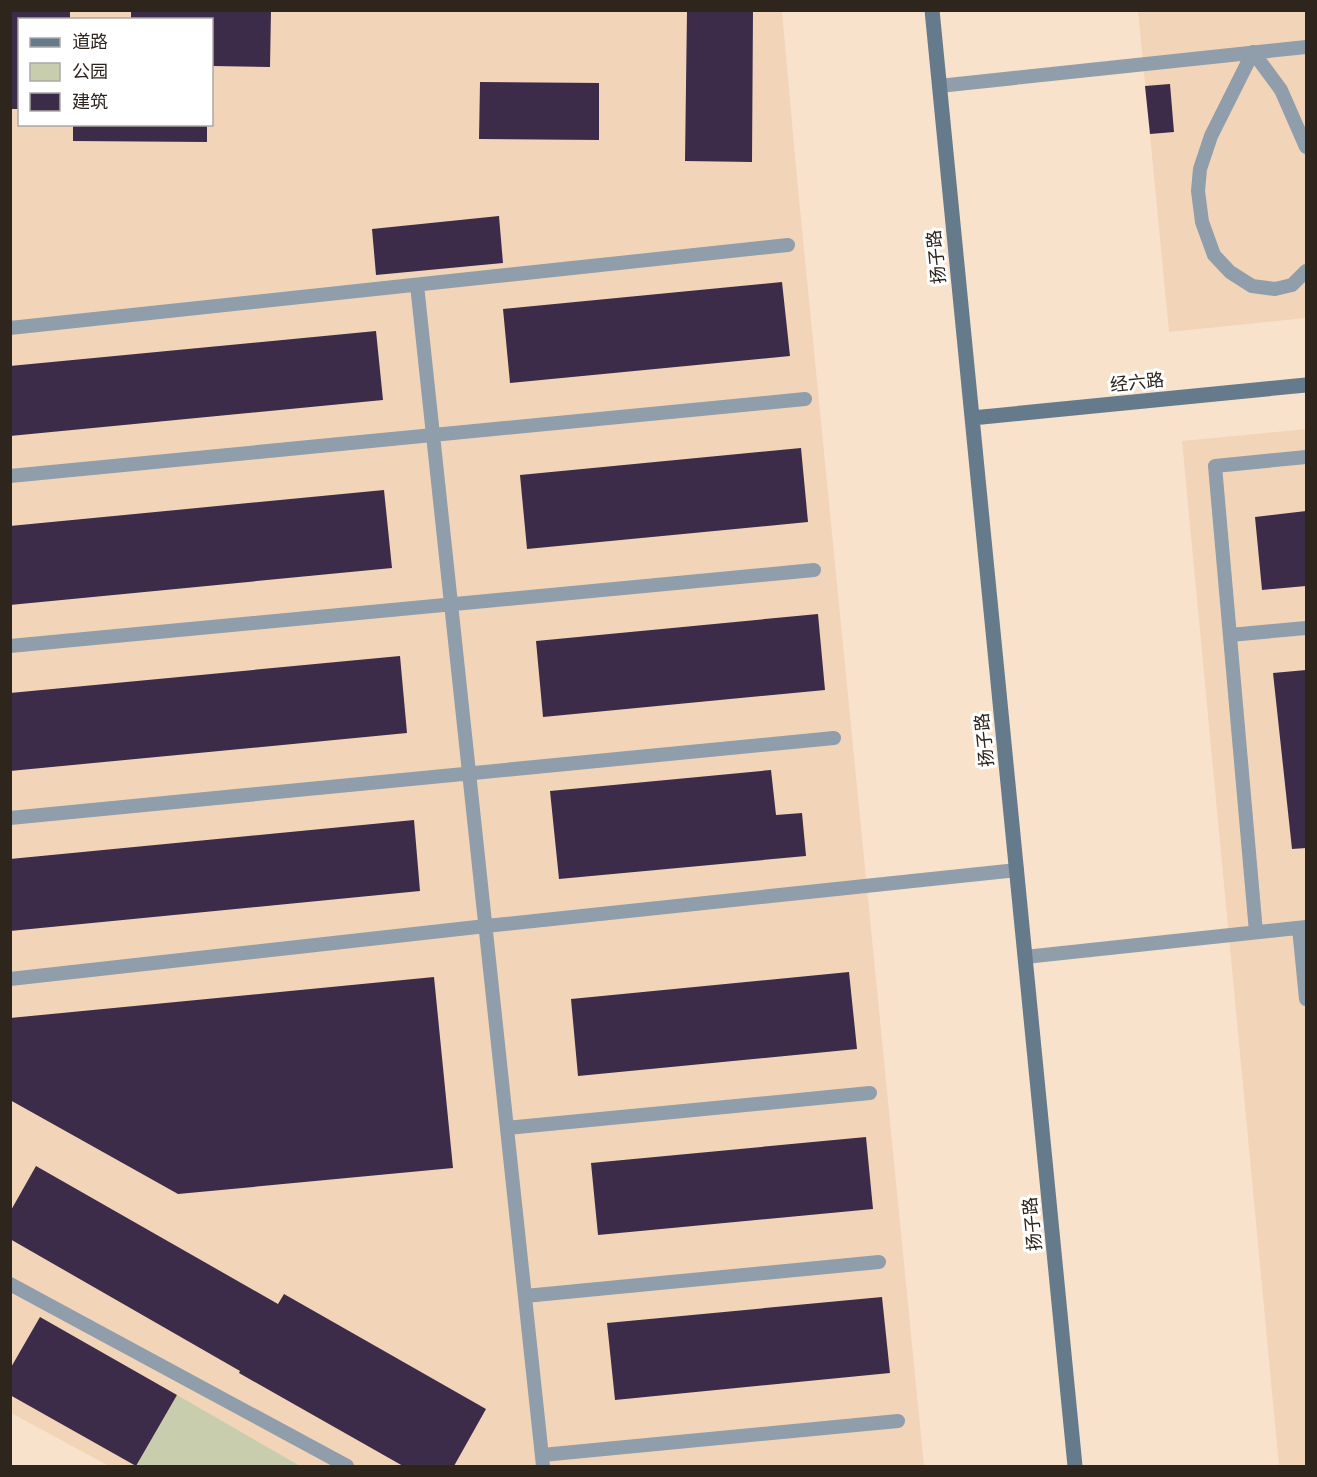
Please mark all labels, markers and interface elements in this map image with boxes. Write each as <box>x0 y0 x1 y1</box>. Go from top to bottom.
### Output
legend <box>18 18 213 126</box>
text: 道路 <box>72 30 108 53</box>
text: 公园 <box>72 60 108 83</box>
text: 建筑 <box>72 90 108 113</box>
street label: 扬子路 <box>922 229 950 285</box>
street label: 经六路 <box>1109 368 1165 396</box>
street label: 扬子路 <box>970 712 998 768</box>
street label: 扬子路 <box>1018 1196 1046 1252</box>

